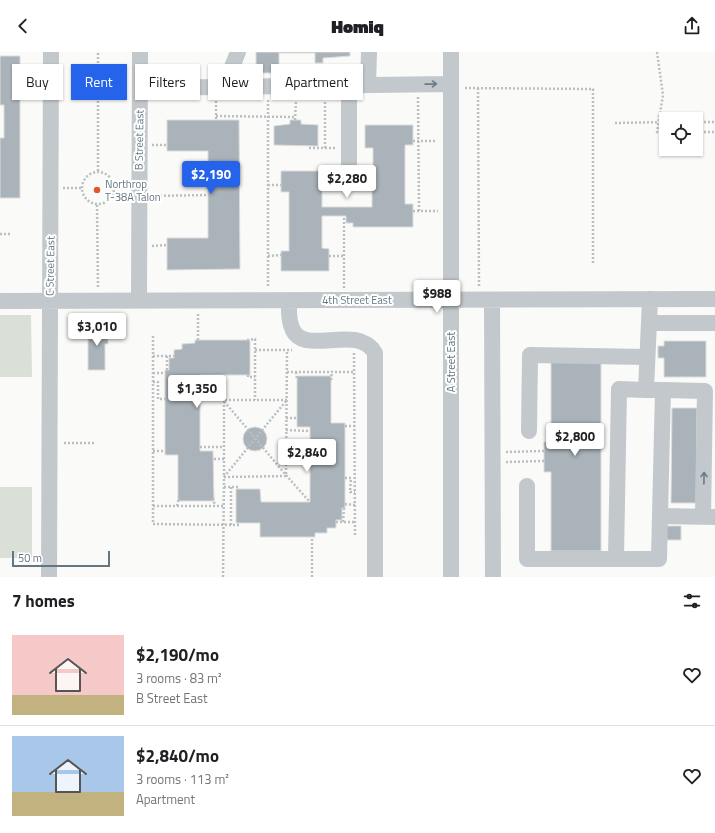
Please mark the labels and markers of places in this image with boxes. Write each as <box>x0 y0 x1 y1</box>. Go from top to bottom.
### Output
pin: $2,190 <box>178 161 244 195</box>
pin: $2,280 <box>314 165 380 199</box>
place label: Northrop T-38A Talon <box>105 176 161 205</box>
marker: Northrop T-38A Talon <box>92 185 102 195</box>
pin: $988 <box>413 280 461 314</box>
pin: $3,010 <box>64 313 130 347</box>
pin: $1,350 <box>164 375 230 409</box>
pin: $2,800 <box>542 423 608 457</box>
pin: $2,840 <box>274 439 340 473</box>

